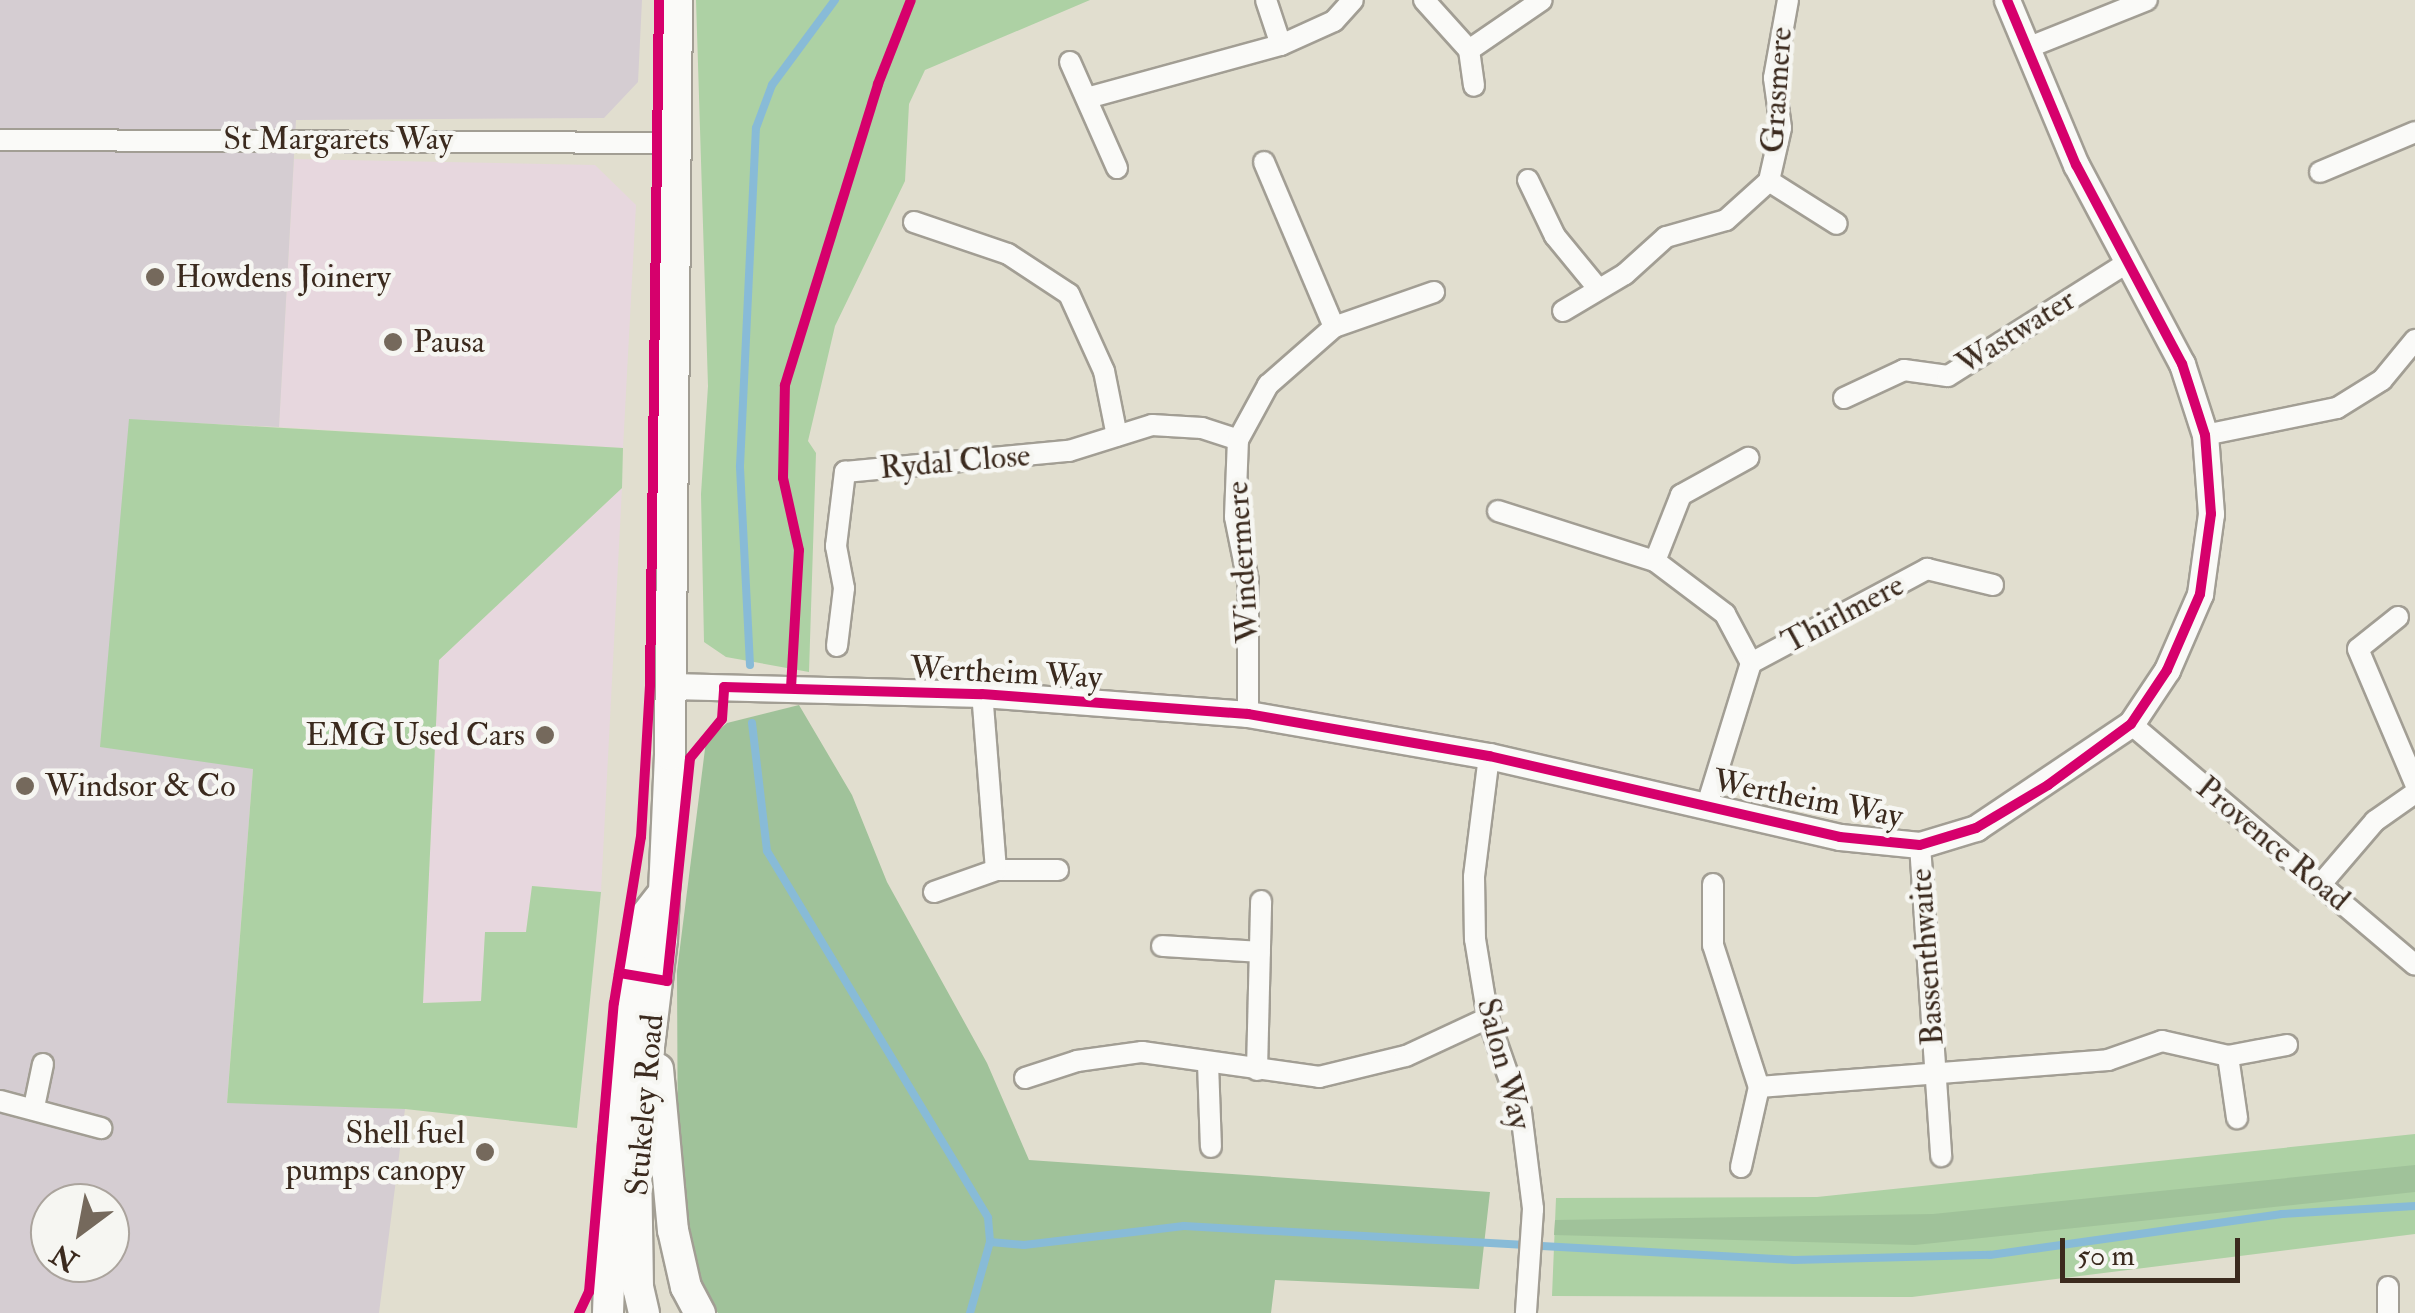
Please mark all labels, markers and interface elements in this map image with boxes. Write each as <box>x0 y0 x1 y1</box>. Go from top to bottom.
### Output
street label: Grasmere <box>1753 26 1801 154</box>
street label: St Margarets Way <box>223 120 453 158</box>
place label: Howdens Joinery <box>175 258 391 296</box>
marker: Howdens Joinery <box>144 266 166 288</box>
street label: Wastwater <box>1950 281 2082 383</box>
place label: Pausa <box>413 323 485 361</box>
marker: Pausa <box>382 331 404 353</box>
street label: Rydal Close <box>878 436 1032 488</box>
street label: Windermere <box>1218 480 1268 644</box>
street label: Thirlmere <box>1776 566 1910 662</box>
street label: Wertheim Way <box>909 649 1103 697</box>
place label: EMG Used Cars <box>305 716 525 754</box>
marker: EMG Used Cars <box>534 724 556 746</box>
street label: Wertheim Way <box>1710 762 1906 836</box>
place label: Windsor & Co <box>45 767 236 805</box>
street label: Provence Road <box>2188 769 2358 919</box>
marker: Windsor & Co <box>14 775 36 797</box>
street label: Bassenthwaite <box>1902 867 1952 1047</box>
street label: Salon Way <box>1468 994 1540 1134</box>
street label: Stukeley Road <box>618 1013 672 1197</box>
place label: Shell fuel pumps canopy <box>286 1115 465 1190</box>
marker: Shell fuel pumps canopy <box>474 1141 496 1163</box>
north arrow <box>30 1183 130 1283</box>
scale bar <box>2065 1218 2245 1280</box>
text: N <box>45 1236 85 1279</box>
text: 50 m <box>2077 1237 2135 1274</box>

